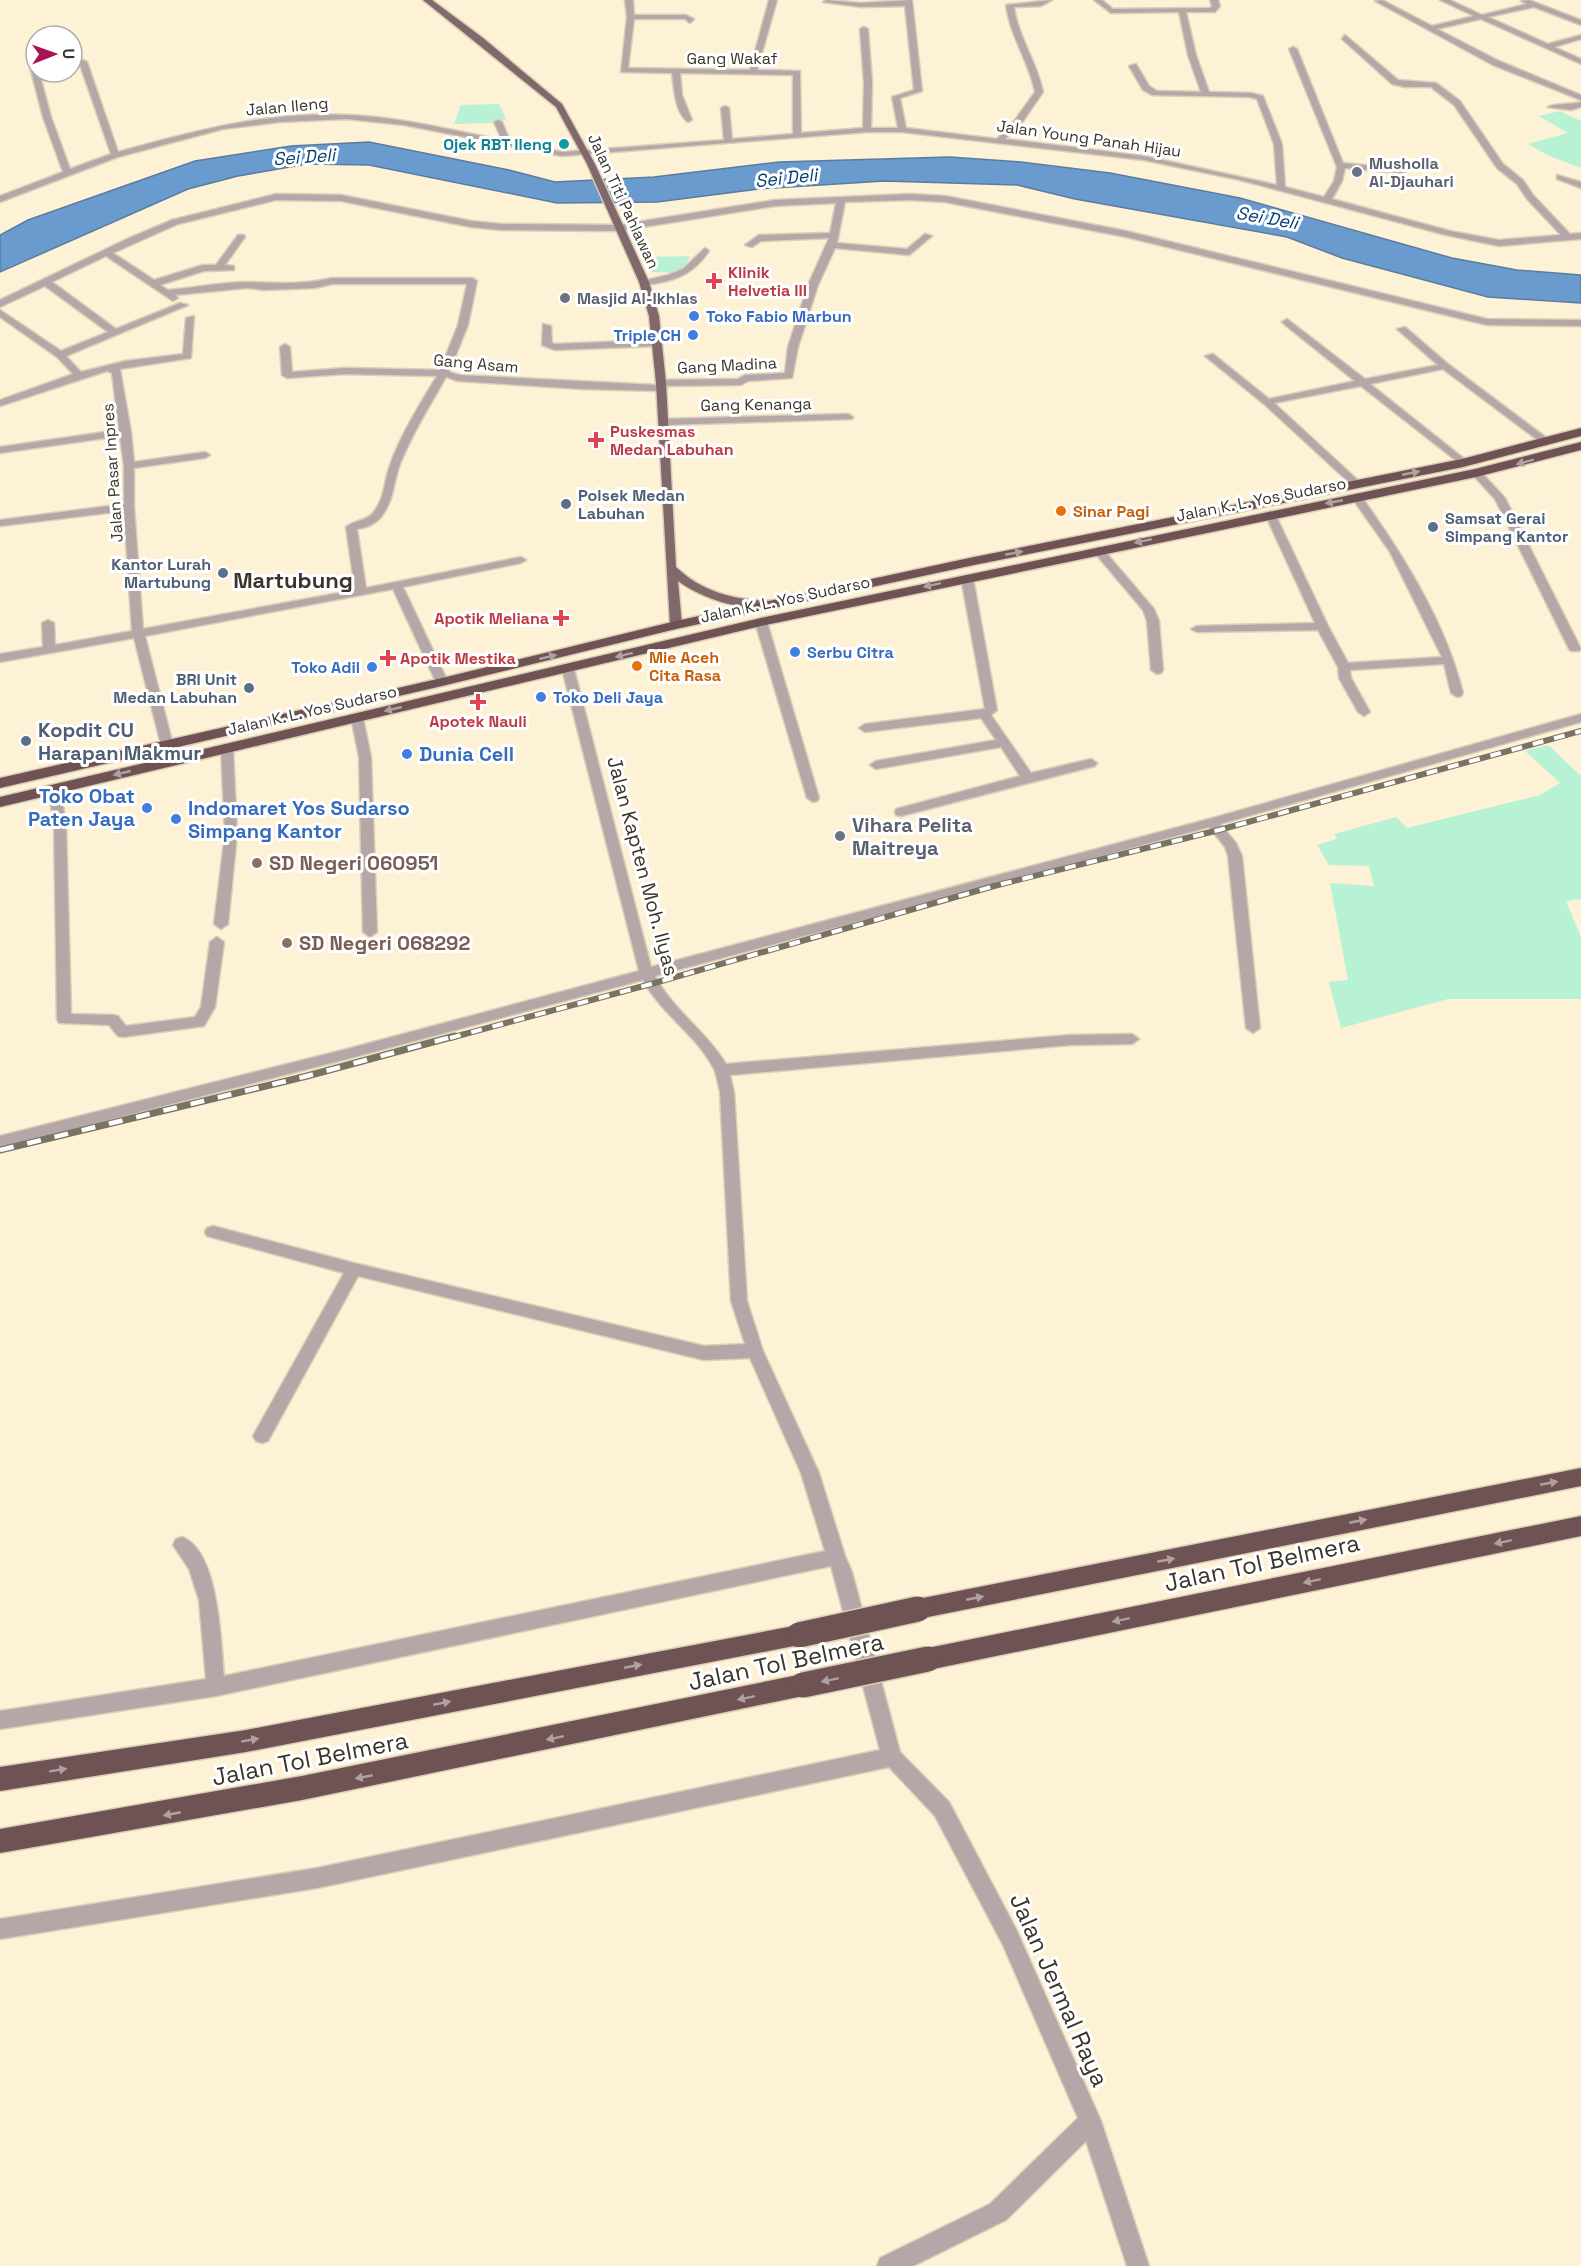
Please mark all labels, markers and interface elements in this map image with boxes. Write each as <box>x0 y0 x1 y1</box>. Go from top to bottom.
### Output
north arrow <box>24 24 84 84</box>
text: U <box>58 48 79 59</box>
street label: Gang Wakaf <box>686 48 778 69</box>
street label: Jalan Ileng <box>245 92 329 121</box>
street label: Jalan Young Panah Hijau <box>995 115 1183 162</box>
street label: Jalan Titi Pahlawan <box>583 130 664 272</box>
place label: Ojek RBT Ileng <box>443 134 552 155</box>
marker: Ojek RBT Ileng <box>557 137 571 151</box>
water label: Sei Deli <box>272 143 338 170</box>
place label: Musholla Al-Djauhari <box>1369 153 1454 192</box>
water label: Sei Deli <box>754 163 821 192</box>
marker: Musholla Al-Djauhari <box>1350 165 1364 179</box>
water label: Sei Deli <box>1234 201 1302 235</box>
place label: Klinik Helvetia III <box>728 262 807 301</box>
marker: Klinik Helvetia III <box>705 272 723 290</box>
place label: Masjid Al-Ikhlas <box>577 288 698 309</box>
marker: Masjid Al-Ikhlas <box>558 291 572 305</box>
place label: Toko Fabio Marbun <box>706 306 852 327</box>
marker: Toko Fabio Marbun <box>687 309 701 323</box>
place label: Triple CH <box>614 325 681 346</box>
marker: Triple CH <box>686 328 700 342</box>
street label: Gang Asam <box>433 349 519 378</box>
street label: Gang Madina <box>677 352 778 379</box>
street label: Gang Kenanga <box>700 393 812 416</box>
street label: Jalan Pasar Inpres <box>97 403 128 543</box>
place label: Puskesmas Medan Labuhan <box>610 421 734 460</box>
marker: Puskesmas Medan Labuhan <box>587 431 605 449</box>
one-way arrow <box>1516 458 1534 467</box>
one-way arrow <box>1402 468 1421 477</box>
street label: Jalan K. L. Yos Sudarso <box>1174 473 1348 526</box>
place label: Polsek Medan Labuhan <box>578 485 685 524</box>
marker: Polsek Medan Labuhan <box>559 497 573 511</box>
one-way arrow <box>1324 498 1343 507</box>
place label: Sinar Pagi <box>1073 501 1150 522</box>
marker: Sinar Pagi <box>1054 504 1068 518</box>
place label: Samsat Gerai Simpang Kantor <box>1445 508 1568 547</box>
marker: Samsat Gerai Simpang Kantor <box>1426 520 1440 534</box>
one-way arrow <box>1133 537 1152 546</box>
one-way arrow <box>1004 548 1023 557</box>
place label: Kantor Lurah Martubung <box>111 554 211 593</box>
marker: Kantor Lurah Martubung <box>216 566 230 580</box>
district label: Martubung <box>233 566 353 594</box>
street label: Jalan K. L. Yos Sudarso <box>698 571 872 628</box>
one-way arrow <box>922 581 941 591</box>
place label: Apotik Meliana <box>434 608 549 629</box>
marker: Apotik Meliana <box>554 611 568 625</box>
place label: Serbu Citra <box>807 642 894 663</box>
marker: Serbu Citra <box>788 645 802 659</box>
place label: Mie Aceh Cita Rasa <box>649 647 721 686</box>
place label: Apotik Mestika <box>400 648 516 669</box>
one-way arrow <box>615 650 633 660</box>
marker: Apotik Mestika <box>381 651 395 665</box>
one-way arrow <box>539 651 557 661</box>
place label: Toko Adil <box>291 657 360 678</box>
marker: Mie Aceh Cita Rasa <box>630 659 644 673</box>
marker: Toko Adil <box>365 660 379 674</box>
place label: BRI Unit Medan Labuhan <box>113 669 237 708</box>
street label: Jalan K. L. Yos Sudarso <box>225 681 399 740</box>
marker: BRI Unit Medan Labuhan <box>242 681 256 695</box>
place label: Toko Deli Jaya <box>553 687 663 708</box>
marker: Toko Deli Jaya <box>534 690 548 704</box>
marker: Apotek Nauli <box>471 695 485 709</box>
one-way arrow <box>384 705 402 715</box>
place label: Apotek Nauli <box>429 711 527 732</box>
place label: Kopdit CU Harapan Makmur <box>38 717 201 766</box>
marker: Kopdit CU Harapan Makmur <box>19 734 33 748</box>
place label: Dunia Cell <box>419 741 514 767</box>
marker: Dunia Cell <box>400 747 414 761</box>
street label: Jalan Kapten Moh. Ilyas <box>601 753 685 979</box>
one-way arrow <box>112 769 131 779</box>
place label: Toko Obat Paten Jaya <box>28 783 135 832</box>
place label: Indomaret Yos Sudarso Simpang Kantor <box>188 795 410 844</box>
marker: Toko Obat Paten Jaya <box>140 801 154 815</box>
marker: Indomaret Yos Sudarso Simpang Kantor <box>169 812 183 826</box>
place label: Vihara Pelita Maitreya <box>852 812 973 861</box>
marker: Vihara Pelita Maitreya <box>833 829 847 843</box>
place label: SD Negeri 060951 <box>269 850 438 876</box>
marker: SD Negeri 060951 <box>250 856 264 870</box>
place label: SD Negeri 068292 <box>299 930 470 956</box>
marker: SD Negeri 068292 <box>280 936 294 950</box>
one-way arrow <box>1539 1478 1558 1487</box>
one-way arrow <box>1348 1516 1367 1525</box>
street label: Jalan Tol Belmera <box>1161 1527 1363 1598</box>
one-way arrow <box>1493 1538 1512 1547</box>
one-way arrow <box>1157 1554 1176 1564</box>
one-way arrow <box>1302 1577 1321 1586</box>
one-way arrow <box>966 1593 985 1602</box>
one-way arrow <box>1111 1616 1130 1625</box>
street label: Jalan Tol Belmera <box>685 1626 887 1697</box>
one-way arrow <box>624 1661 643 1670</box>
one-way arrow <box>820 1676 839 1685</box>
one-way arrow <box>736 1693 755 1703</box>
one-way arrow <box>433 1698 452 1707</box>
street label: Jalan Tol Belmera <box>209 1724 411 1793</box>
one-way arrow <box>546 1734 564 1744</box>
one-way arrow <box>241 1735 260 1744</box>
one-way arrow <box>48 1766 67 1775</box>
one-way arrow <box>354 1773 373 1782</box>
one-way arrow <box>163 1810 182 1819</box>
street label: Jalan Jermal Raya <box>1003 1888 1116 2092</box>

